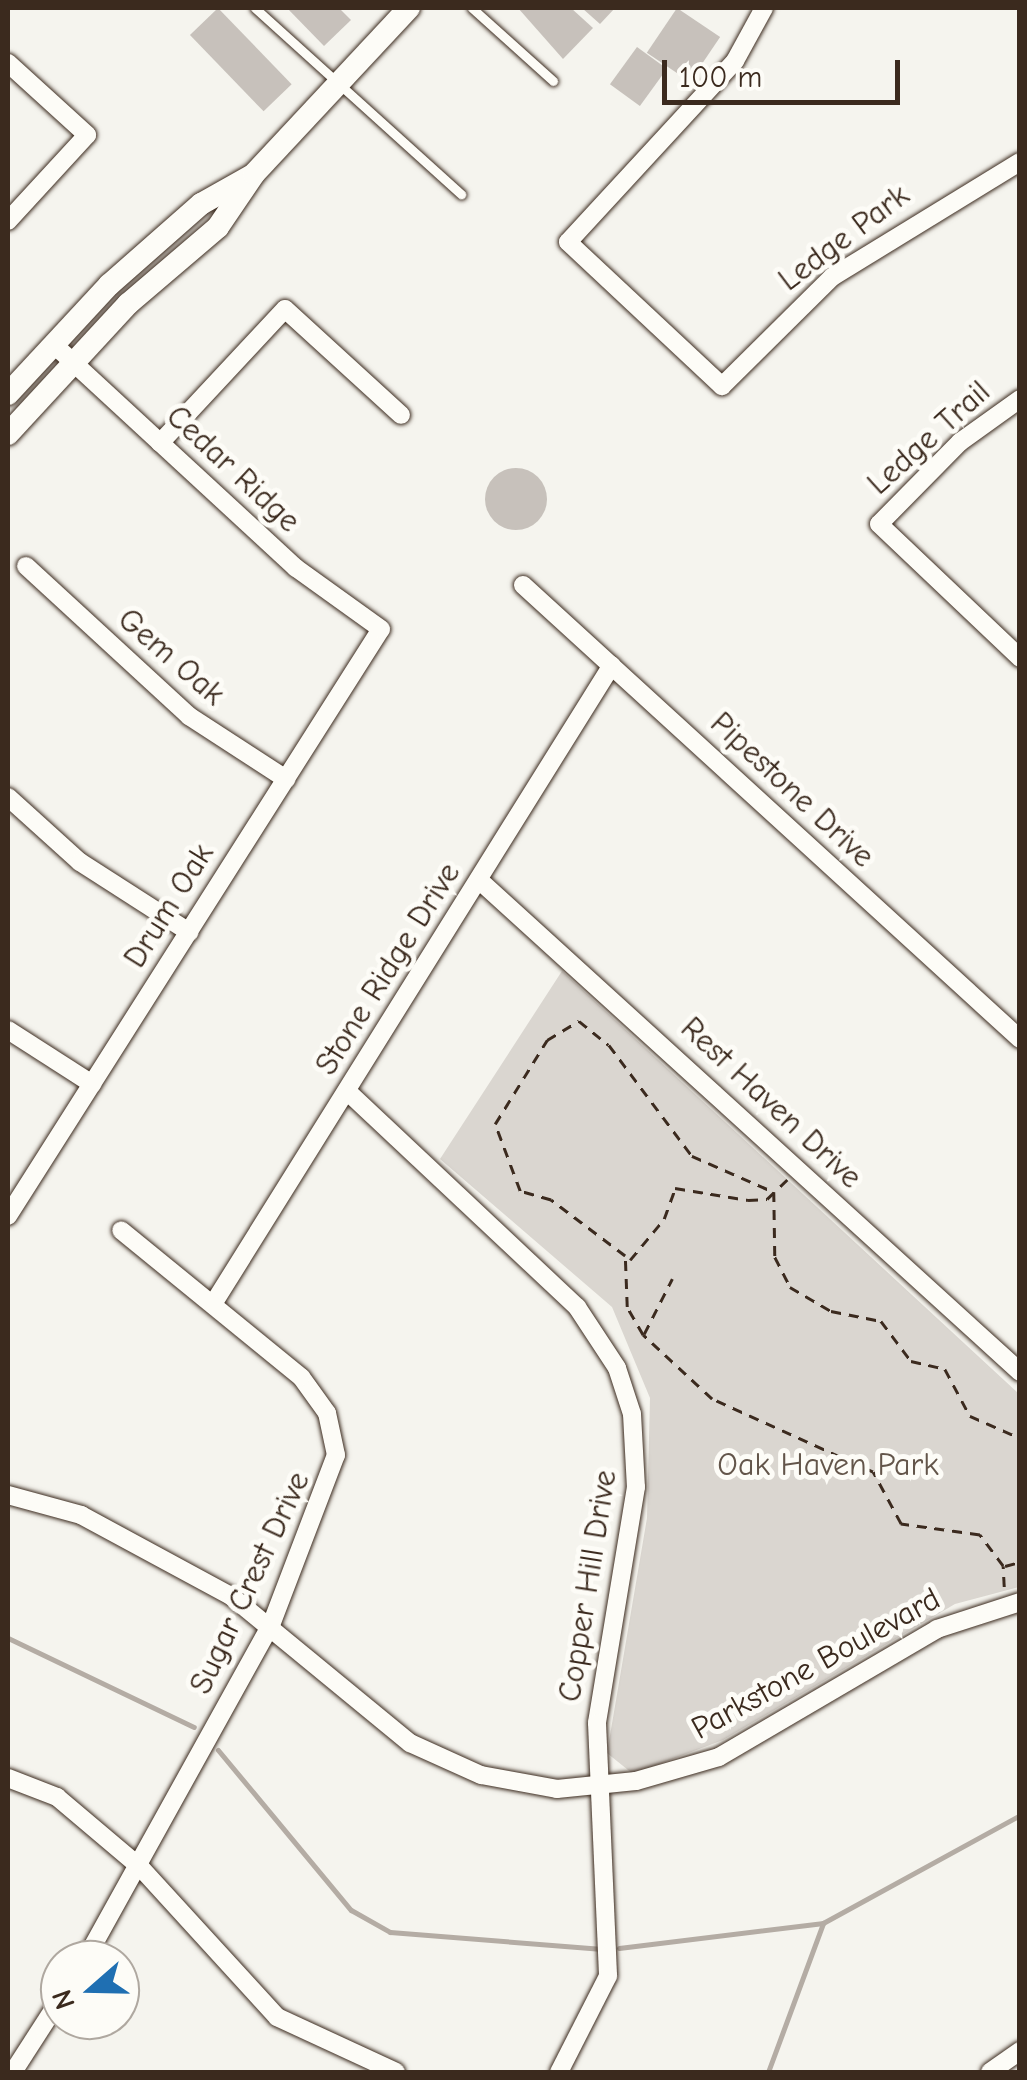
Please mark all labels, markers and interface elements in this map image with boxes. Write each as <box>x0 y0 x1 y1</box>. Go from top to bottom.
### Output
scale bar <box>667 40 904 102</box>
text: 100 m <box>679 60 762 95</box>
street label: Ledge Park <box>771 177 917 299</box>
street label: Ledge Trail <box>860 373 998 503</box>
street label: Cedar Ridge <box>158 397 308 541</box>
street label: Gem Oak <box>110 600 232 714</box>
street label: Pipestone Drive <box>702 704 882 876</box>
street label: Drum Oak <box>116 837 222 975</box>
street label: Stone Ridge Drive <box>307 856 469 1082</box>
street label: Rest Haven Drive <box>673 1009 869 1197</box>
park label: Oak Haven Park <box>717 1446 939 1484</box>
street label: Sugar Crest Drive <box>182 1466 318 1700</box>
street label: Copper Hill Drive <box>551 1467 625 1705</box>
street label: Parkstone Boulevard <box>685 1580 947 1748</box>
north arrow <box>40 1940 140 2040</box>
text: N <box>46 1986 82 2014</box>

